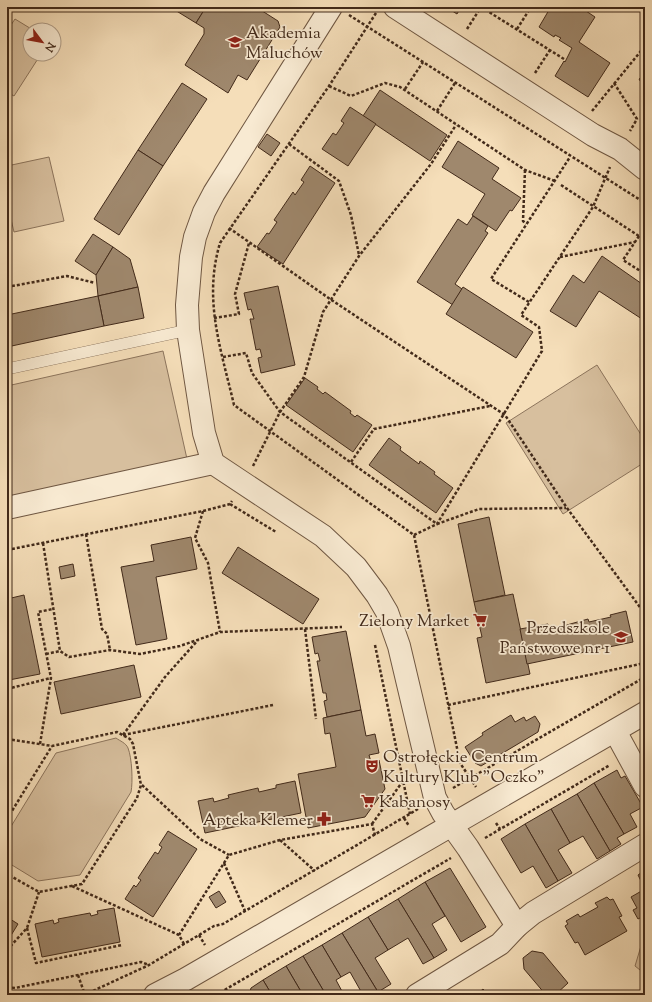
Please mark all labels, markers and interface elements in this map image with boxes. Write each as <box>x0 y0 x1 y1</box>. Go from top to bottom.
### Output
north arrow <box>22 22 62 62</box>
place label: Akademia Maluchów <box>246 22 323 66</box>
school or university icon: Akademia Maluchów <box>227 34 243 50</box>
text: N <box>40 38 59 55</box>
place label: Zielony Market <box>359 610 469 634</box>
supermarket icon: Zielony Market <box>472 612 488 628</box>
place label: Przedszkole Państwowe nr 1 <box>500 617 610 661</box>
school or university icon: Przedszkole Państwowe nr 1 <box>613 629 629 645</box>
place label: Ostrołęckie Centrum Kultury Klub "Oczko" <box>383 746 545 790</box>
theatre icon: Ostrołęckie Centrum Kultury Klub "Oczko" <box>364 758 380 774</box>
place label: Kabanosy <box>379 791 451 815</box>
supermarket icon: Kabanosy <box>360 793 376 809</box>
place label: Apteka Klemer <box>203 809 314 833</box>
pharmacy icon: Apteka Klemer <box>316 811 332 827</box>

